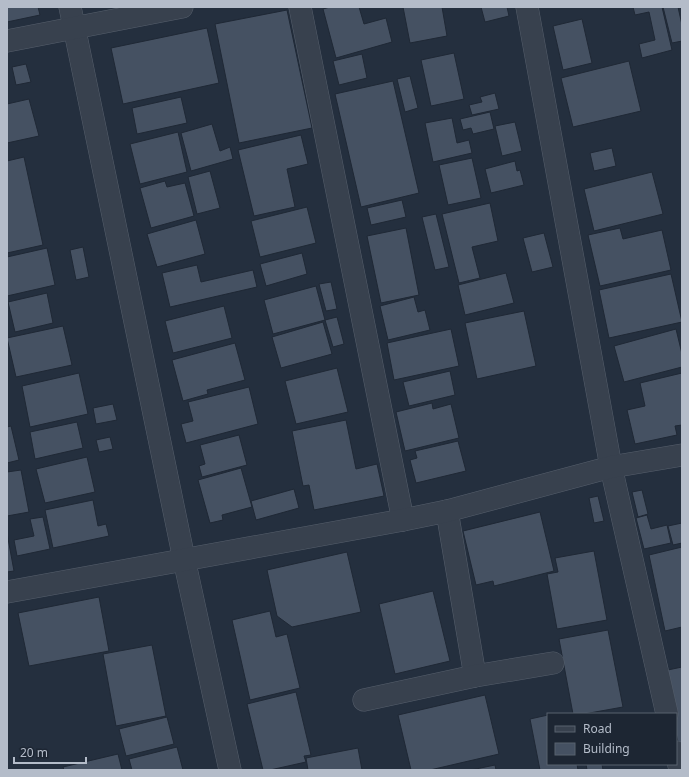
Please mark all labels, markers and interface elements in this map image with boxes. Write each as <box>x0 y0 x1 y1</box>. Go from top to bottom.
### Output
legend <box>547 713 677 765</box>
text: Road <box>583 720 612 737</box>
scale bar <box>14 739 86 765</box>
text: Building <box>583 740 630 757</box>
text: 20 m <box>20 744 48 761</box>

